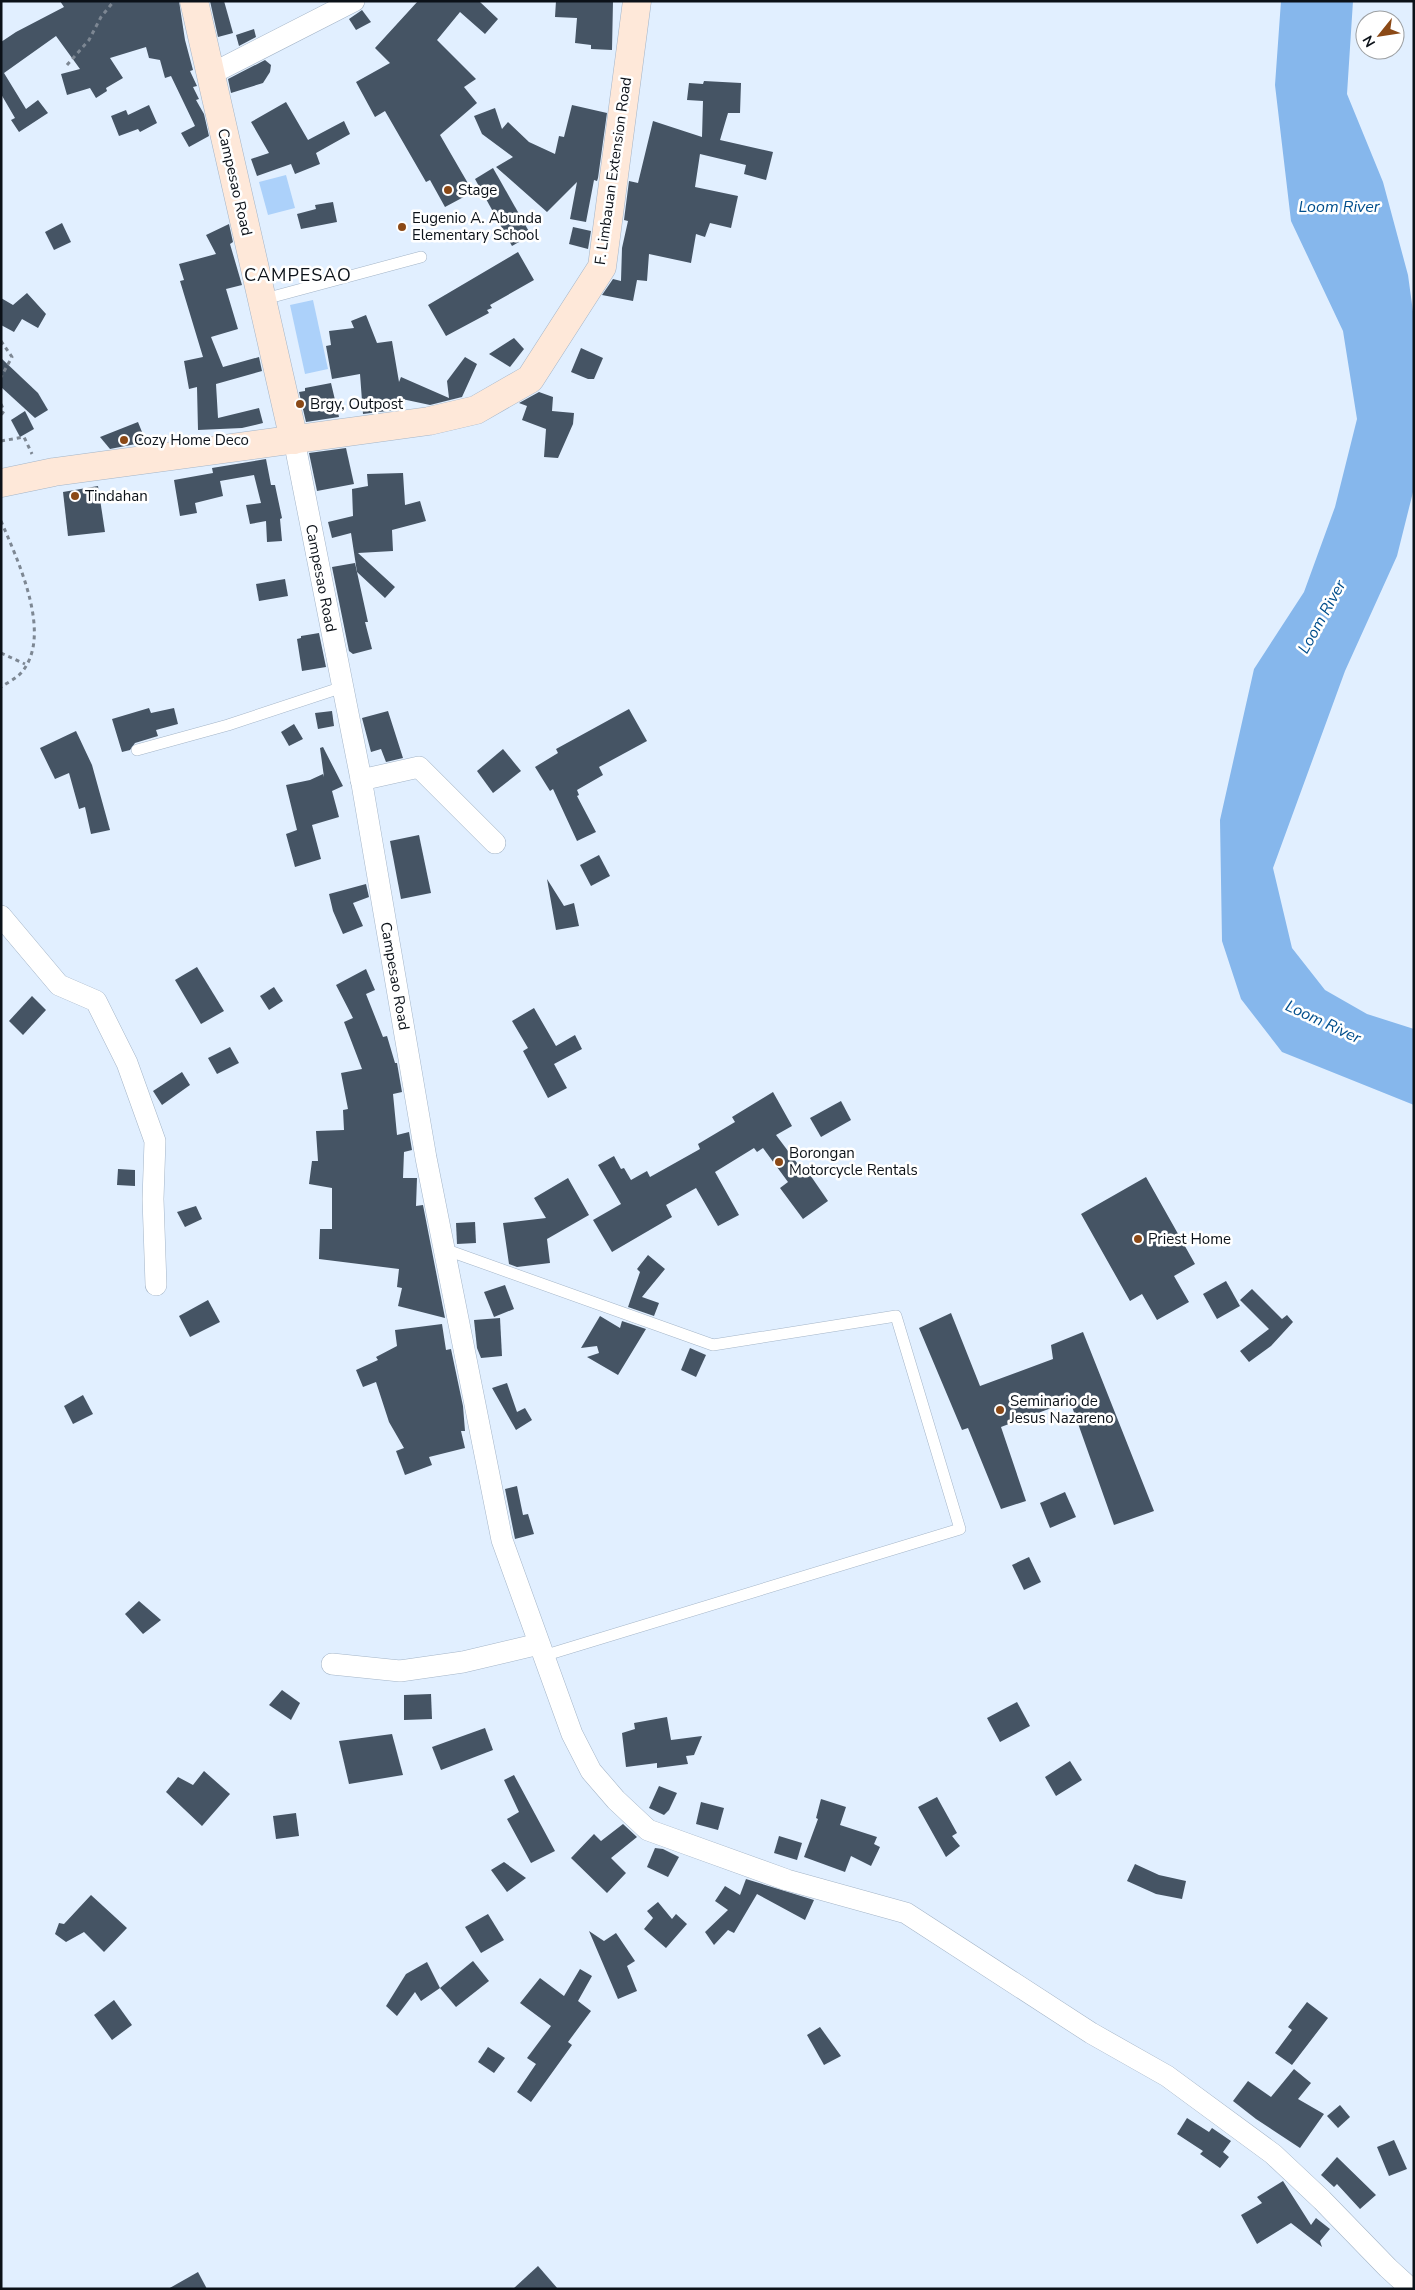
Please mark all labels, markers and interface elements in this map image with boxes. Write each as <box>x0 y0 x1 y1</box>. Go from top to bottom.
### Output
north arrow <box>1355 10 1405 60</box>
text: N <box>1358 32 1380 51</box>
street label: F. Limbauan Extension Road <box>590 76 636 266</box>
street label: Campesao Road <box>213 126 257 238</box>
place label: Stage <box>458 180 497 200</box>
marker: Stage <box>442 184 454 196</box>
water label: Loom River <box>1299 196 1381 218</box>
place label: Eugenio A. Abunda Elementary School <box>412 208 542 245</box>
marker: Eugenio A. Abunda Elementary School <box>396 221 408 233</box>
district label: CAMPESAO <box>244 263 352 287</box>
place label: Brgy, Outpost <box>310 394 404 414</box>
marker: Brgy, Outpost <box>294 398 306 410</box>
place label: Cozy Home Deco <box>134 430 249 450</box>
marker: Cozy Home Deco <box>118 434 130 446</box>
place label: Tindahan <box>85 486 148 506</box>
marker: Tindahan <box>69 490 81 502</box>
street label: Campesao Road <box>301 522 341 634</box>
water label: Loom River <box>1293 575 1352 658</box>
street label: Campesao Road <box>376 920 414 1032</box>
water label: Loom River <box>1282 995 1365 1050</box>
place label: Borongan Motorcycle Rentals <box>789 1143 918 1180</box>
marker: Borongan Motorcycle Rentals <box>773 1156 785 1168</box>
place label: Priest Home <box>1148 1229 1231 1249</box>
marker: Priest Home <box>1132 1233 1144 1245</box>
place label: Seminario de Jesus Nazareno <box>1009 1391 1114 1428</box>
marker: Seminario de Jesus Nazareno <box>994 1404 1006 1416</box>

